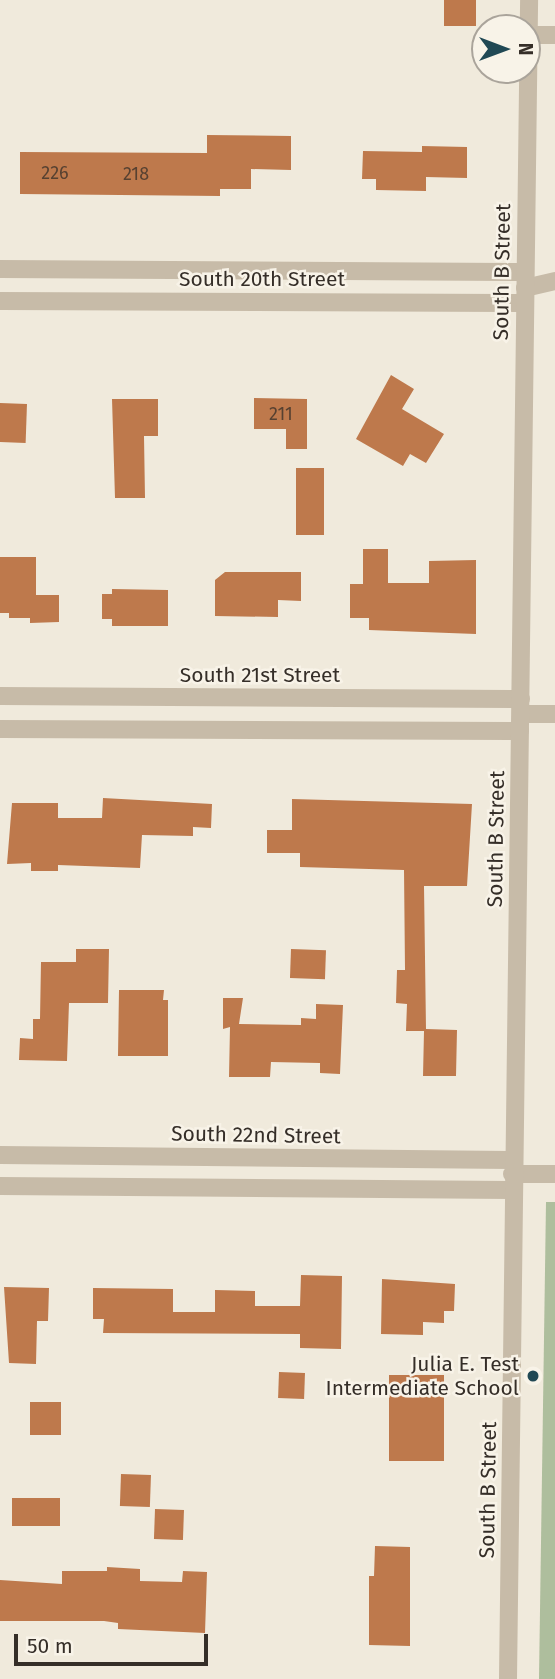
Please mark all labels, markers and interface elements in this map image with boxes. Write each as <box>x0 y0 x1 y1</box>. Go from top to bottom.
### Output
north arrow <box>471 14 541 84</box>
text: N <box>514 43 537 55</box>
house number: 226 <box>41 162 69 184</box>
house number: 218 <box>123 163 149 185</box>
street label: South B Street <box>488 203 516 341</box>
street label: South 20th Street <box>179 266 345 292</box>
house number: 211 <box>269 403 293 425</box>
street label: South 21st Street <box>180 662 340 688</box>
street label: South B Street <box>482 770 510 908</box>
street label: South 22nd Street <box>171 1121 341 1149</box>
place label: Julia E. Test Intermediate School <box>326 1351 519 1401</box>
marker: Julia E. Test Intermediate School <box>525 1368 541 1384</box>
street label: South B Street <box>474 1421 502 1559</box>
scale bar <box>18 1620 212 1664</box>
text: 50 m <box>27 1633 73 1659</box>

